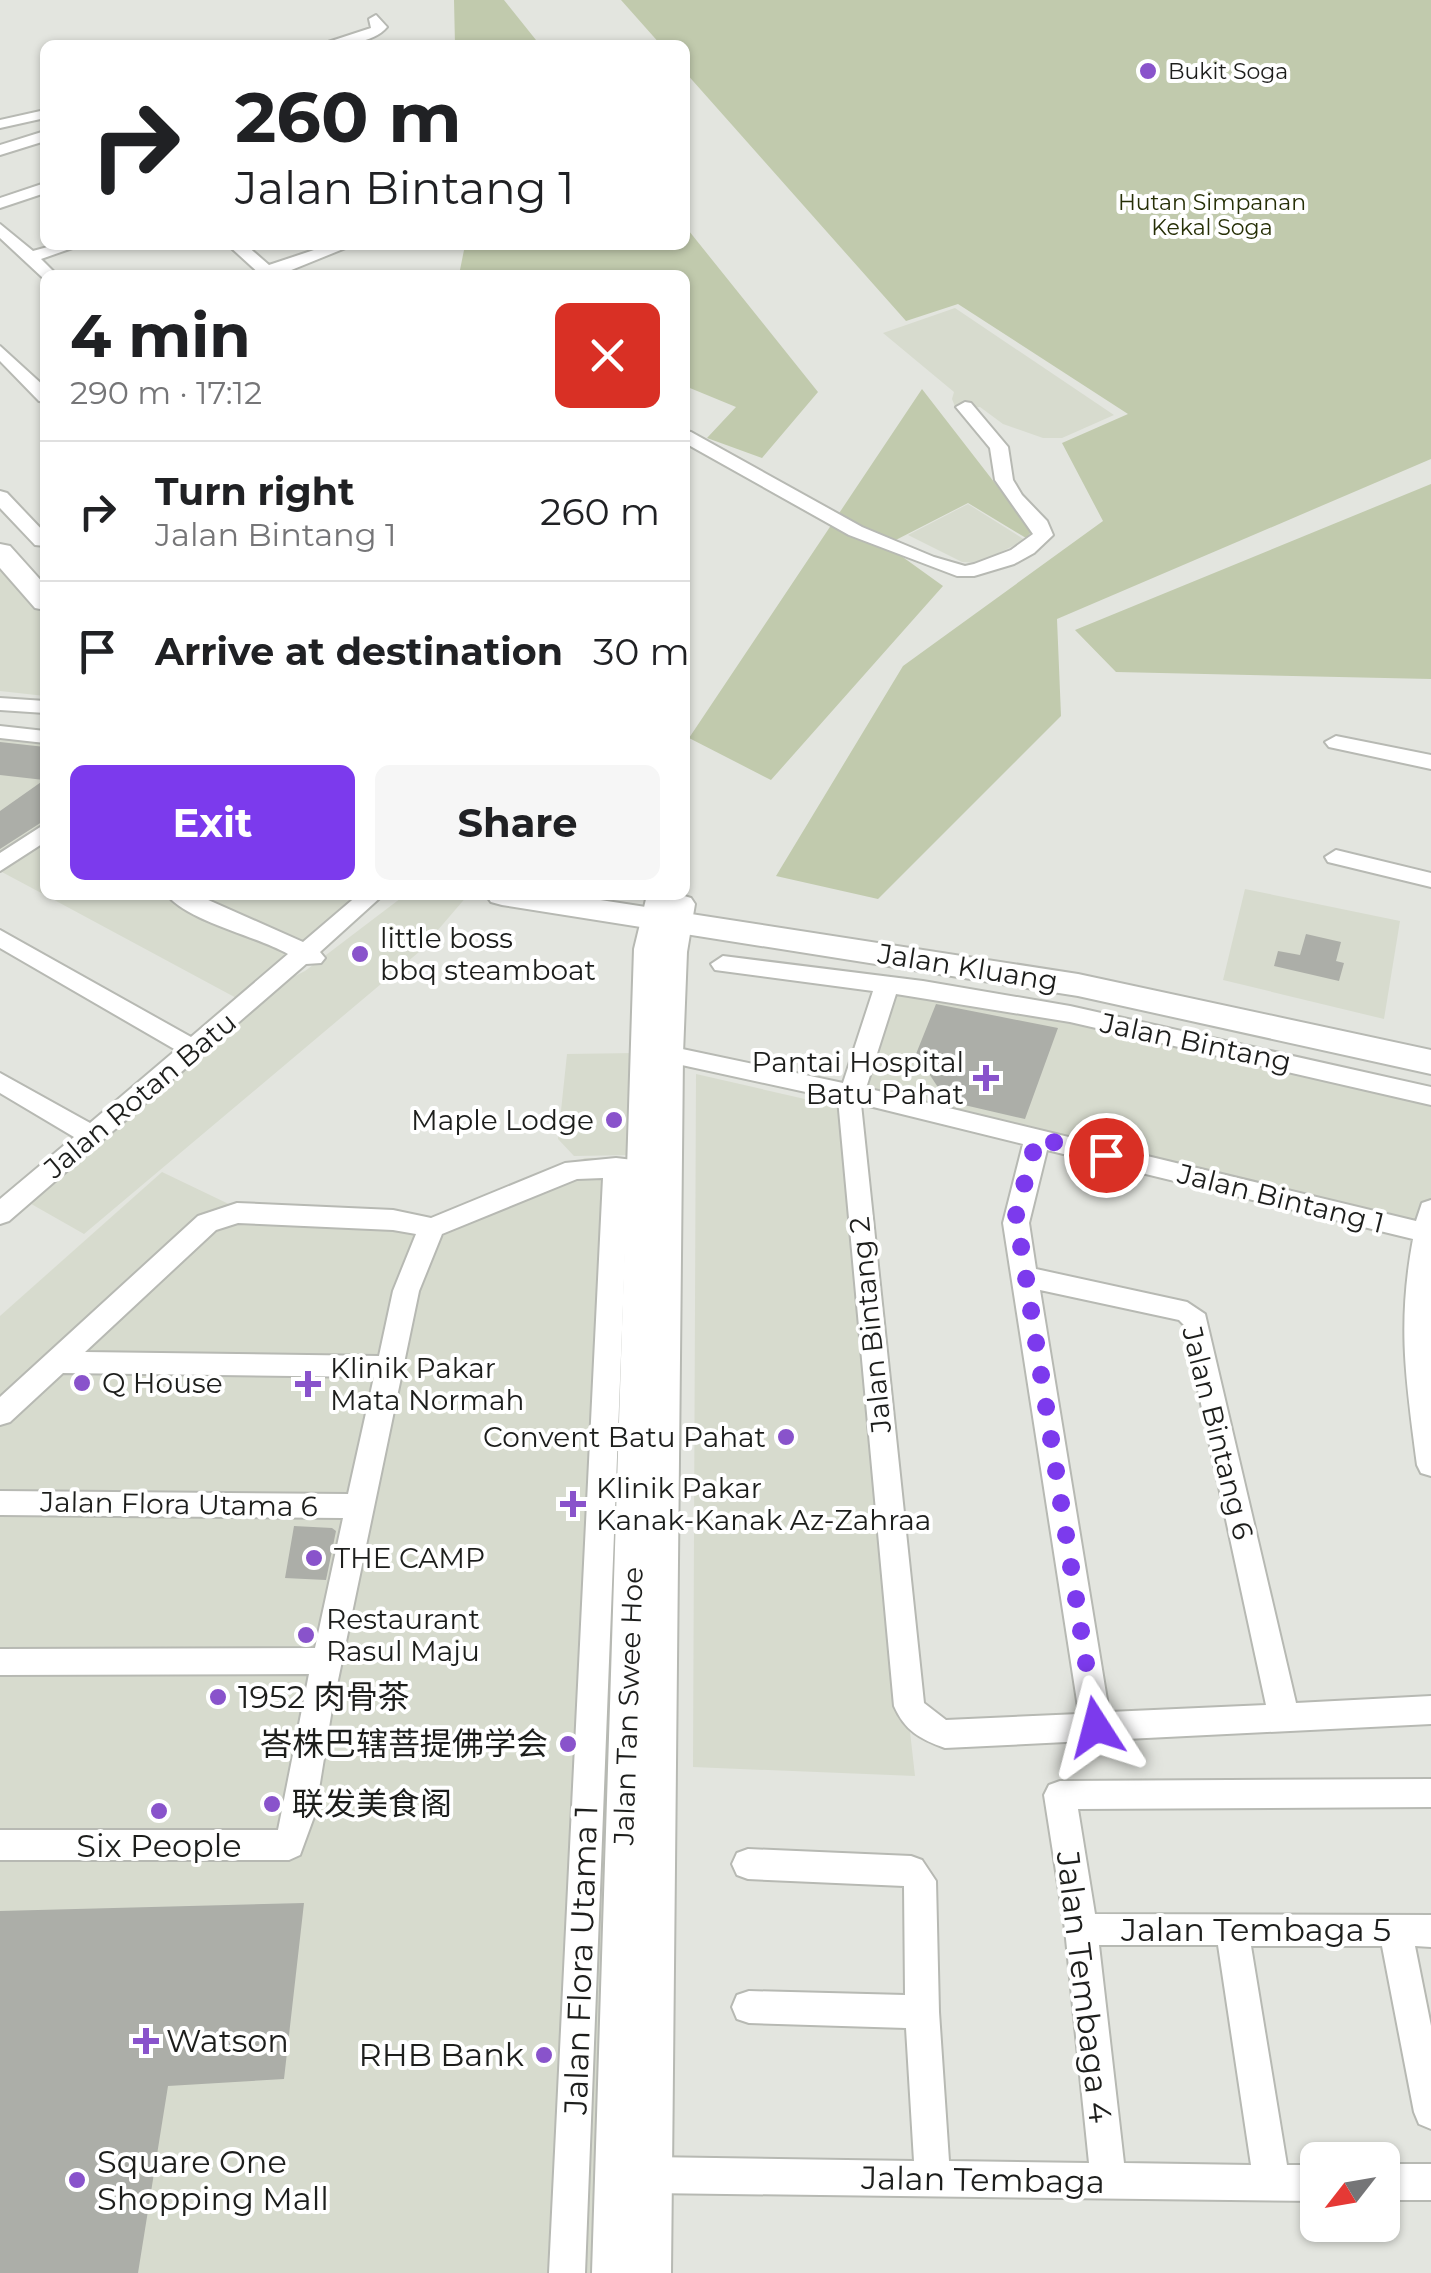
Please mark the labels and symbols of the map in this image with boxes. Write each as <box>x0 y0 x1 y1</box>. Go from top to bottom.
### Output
place label: Bukit Soga <box>1168 58 1288 85</box>
marker: Bukit Soga <box>1137 60 1159 82</box>
park label: Hutan Simpanan Kekal Soga <box>1118 189 1306 241</box>
place label: little boss bbq steamboat <box>380 921 596 987</box>
street label: Jalan Kluang <box>875 936 1060 998</box>
marker: little boss bbq steamboat <box>349 943 371 965</box>
street label: Jalan Rotan Batu <box>36 1005 243 1186</box>
street label: Jalan Bintang <box>1097 1005 1294 1079</box>
place label: Pantai Hospital Batu Pahat <box>752 1045 964 1111</box>
marker: Pantai Hospital Batu Pahat <box>973 1065 999 1091</box>
place label: Maple Lodge <box>411 1103 594 1137</box>
marker: Maple Lodge <box>603 1109 625 1131</box>
pin <box>1064 1113 1149 1198</box>
street label: Jalan Bintang 1 <box>1173 1156 1388 1240</box>
street label: Jalan Bintang 2 <box>842 1215 898 1436</box>
street label: Jalan Bintang 6 <box>1175 1322 1261 1543</box>
place label: Klinik Pakar Mata Normah <box>330 1351 524 1417</box>
place label: Q House <box>102 1366 223 1400</box>
marker: Klinik Pakar Mata Normah <box>295 1371 321 1397</box>
marker: Q House <box>71 1372 93 1394</box>
place label: Convent Batu Pahat <box>483 1420 766 1454</box>
marker: Convent Batu Pahat <box>775 1426 797 1448</box>
place label: Klinik Pakar Kanak-Kanak Az-Zahraa <box>596 1471 931 1537</box>
street label: Jalan Flora Utama 6 <box>39 1485 318 1523</box>
marker: Klinik Pakar Kanak-Kanak Az-Zahraa <box>560 1491 586 1517</box>
place label: THE CAMP <box>334 1541 485 1575</box>
marker: THE CAMP <box>303 1547 325 1569</box>
street label: Jalan Tan Swee Hoe <box>606 1566 650 1847</box>
place label: Restaurant Rasul Maju <box>326 1602 480 1668</box>
marker: Restaurant Rasul Maju <box>295 1624 317 1646</box>
position arrow <box>1044 1675 1148 1779</box>
place label: 1952 肉骨茶 <box>238 1677 410 1716</box>
marker: 1952 肉骨茶 <box>207 1686 229 1708</box>
place label: 峇株巴辖菩提佛学会 <box>260 1724 548 1763</box>
marker: 峇株巴辖菩提佛学会 <box>557 1733 579 1755</box>
place label: 联发美食阁 <box>292 1784 452 1823</box>
marker: 联发美食阁 <box>261 1793 283 1815</box>
marker: Six People <box>148 1800 170 1822</box>
street label: Jalan Flora Utama 1 <box>556 1805 605 2116</box>
place label: Six People <box>76 1826 242 1865</box>
street label: Jalan Tembaga 4 <box>1048 1848 1120 2125</box>
street label: Jalan Tembaga 5 <box>1120 1910 1391 1949</box>
place label: Watson <box>166 2021 289 2060</box>
marker: Watson <box>135 2030 157 2052</box>
place label: RHB Bank <box>359 2035 524 2074</box>
marker: RHB Bank <box>533 2044 555 2066</box>
place label: Square One Shopping Mall <box>97 2142 329 2218</box>
north arrow <box>1300 2142 1400 2242</box>
street label: Jalan Tembaga <box>860 2158 1105 2201</box>
marker: Square One Shopping Mall <box>66 2169 88 2191</box>

